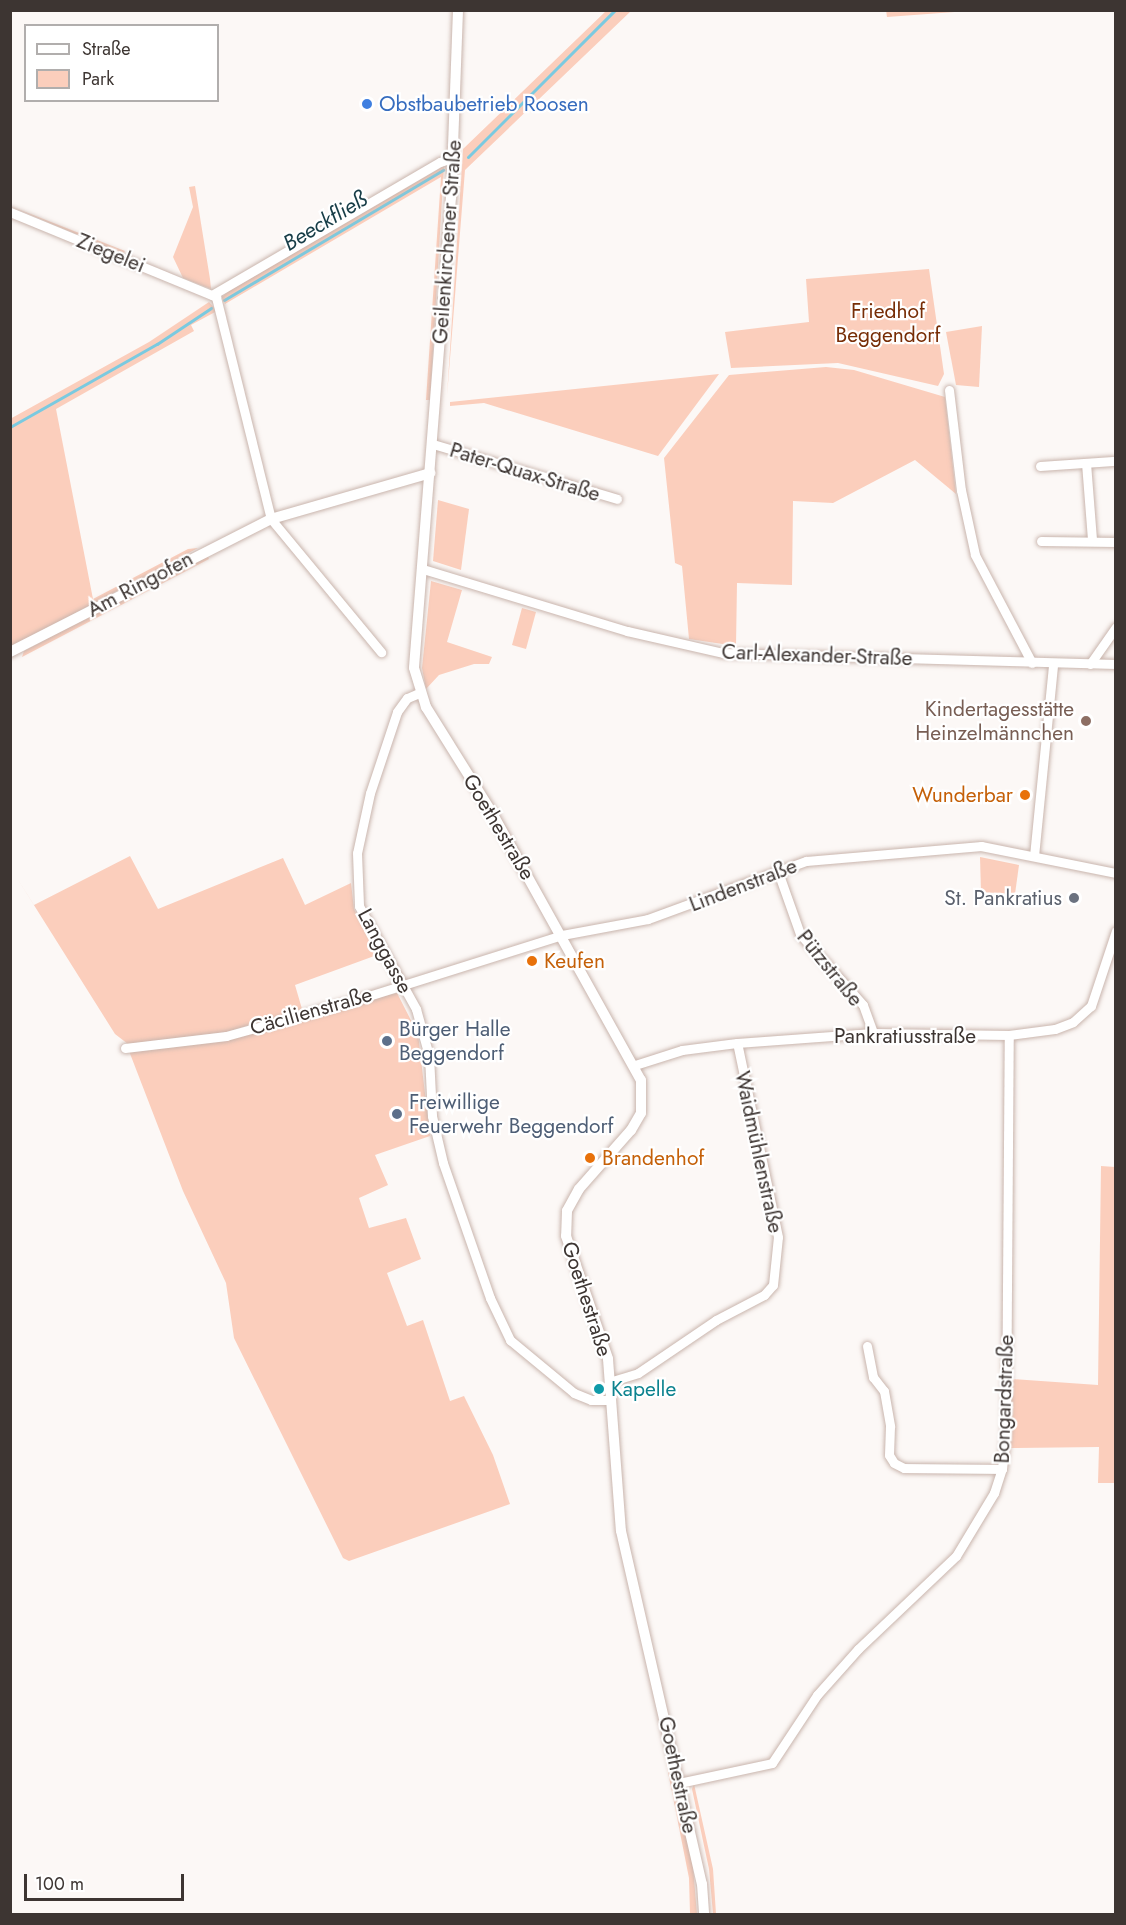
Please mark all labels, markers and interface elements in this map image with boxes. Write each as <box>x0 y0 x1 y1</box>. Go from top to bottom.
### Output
legend <box>24 24 219 102</box>
text: Straße <box>82 36 130 62</box>
text: Park <box>82 66 114 92</box>
place label: Obstbaubetrieb Roosen <box>379 91 589 117</box>
marker: Obstbaubetrieb Roosen <box>360 97 374 111</box>
street label: Geilenkirchener Straße <box>427 139 467 345</box>
water label: Beeckfließ <box>278 186 372 256</box>
street label: Ziegelei <box>73 228 149 278</box>
park label: Friedhof Beggendorf <box>836 298 940 348</box>
street label: Pater-Quax-Straße <box>447 437 603 507</box>
street label: Am Ringofen <box>83 546 197 622</box>
street label: Carl-Alexander-Straße <box>721 639 913 671</box>
place label: Kindertagesstätte Heinzelmännchen <box>915 696 1074 746</box>
marker: Kindertagesstätte Heinzelmännchen <box>1079 714 1093 728</box>
street label: Goethestraße <box>458 770 540 884</box>
place label: Wunderbar <box>912 782 1013 808</box>
marker: Wunderbar <box>1018 788 1032 802</box>
street label: Lindenstraße <box>686 853 800 917</box>
place label: St. Pankratius <box>944 885 1062 911</box>
marker: St. Pankratius <box>1067 891 1081 905</box>
street label: Langgasse <box>352 904 418 998</box>
street label: Pützstraße <box>792 925 868 1011</box>
place label: Keufen <box>544 948 605 974</box>
marker: Keufen <box>525 954 539 968</box>
street label: Cäcilienstraße <box>247 982 375 1040</box>
place label: Bürger Halle Beggendorf <box>399 1016 511 1066</box>
street label: Pankratiusstraße <box>834 1023 976 1049</box>
marker: Bürger Halle Beggendorf <box>380 1034 394 1048</box>
street label: Waidmühlenstraße <box>730 1069 788 1235</box>
place label: Freiwillige Feuerwehr Beggendorf <box>409 1089 614 1139</box>
marker: Freiwillige Feuerwehr Beggendorf <box>390 1107 404 1121</box>
place label: Brandenhof <box>602 1145 704 1171</box>
marker: Brandenhof <box>583 1151 597 1165</box>
street label: Goethestraße <box>557 1239 617 1359</box>
street label: Bongardstraße <box>989 1334 1019 1464</box>
place label: Kapelle <box>611 1376 676 1402</box>
marker: Kapelle <box>592 1382 606 1396</box>
street label: Goethestraße <box>653 1714 703 1836</box>
scale bar <box>27 1862 188 1900</box>
text: 100 m <box>35 1871 84 1897</box>

